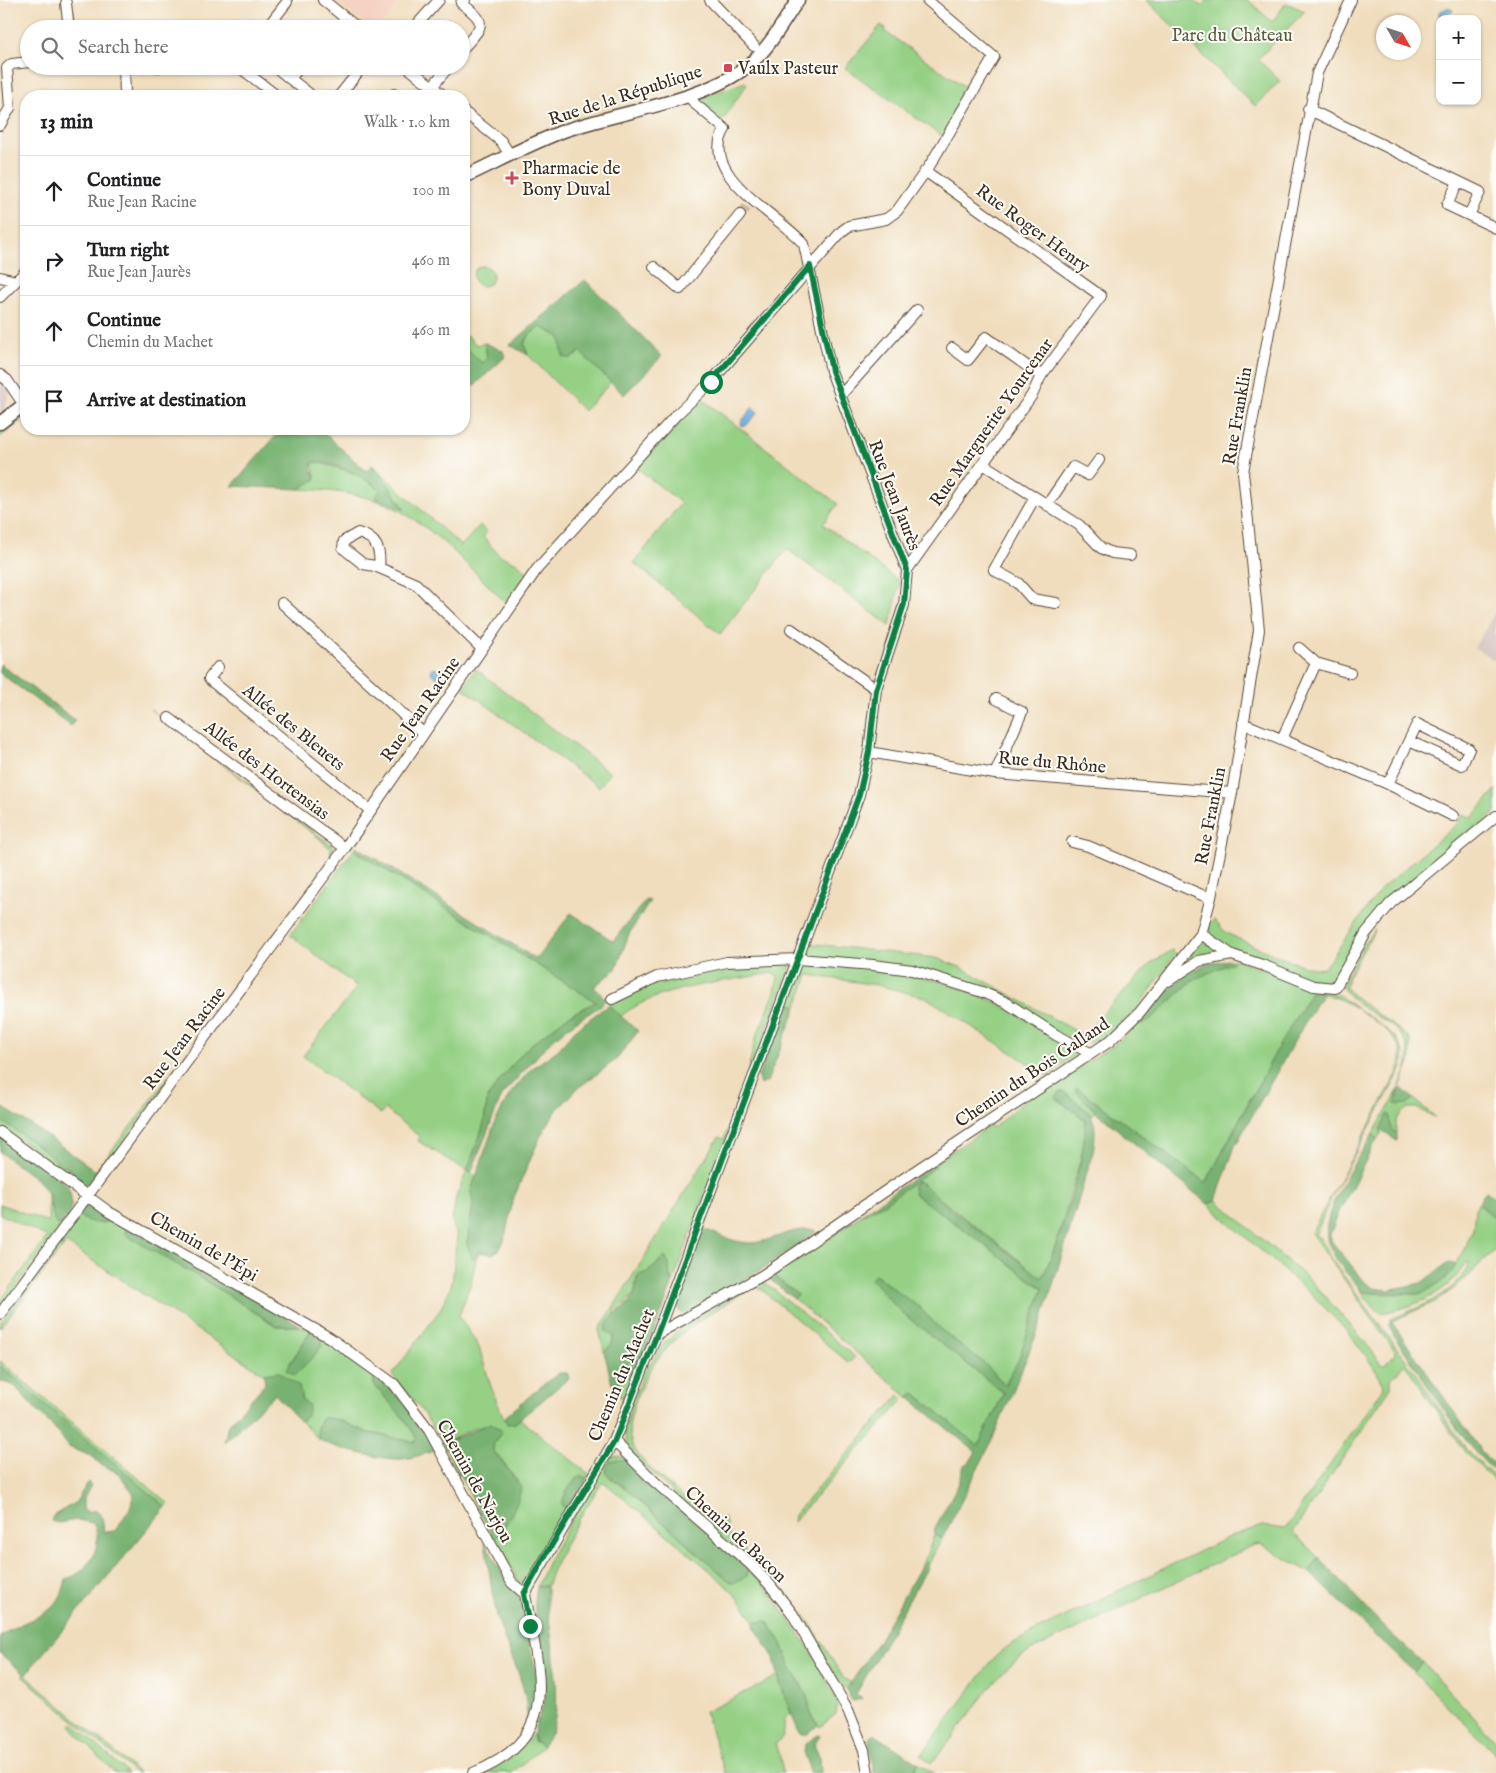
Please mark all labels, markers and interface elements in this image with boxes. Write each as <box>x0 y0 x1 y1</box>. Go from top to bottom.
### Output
north arrow <box>1376 15 1421 60</box>
map controls <box>1436 15 1481 105</box>
button: + <box>1436 15 1481 60</box>
search box <box>20 20 470 75</box>
park label: Parc du Château <box>1172 25 1292 48</box>
icon: search <box>38 34 66 62</box>
text: Search here <box>78 36 169 60</box>
place label: Vaulx Pasteur <box>737 58 839 81</box>
button: − <box>1436 60 1481 105</box>
street label: Rue de la République <box>546 61 705 132</box>
marker: Vaulx Pasteur <box>722 62 734 74</box>
text: 13 min <box>40 109 93 136</box>
text: Walk · 1.0 km <box>364 113 450 133</box>
place label: Pharmacie de Bony Duval <box>522 158 621 202</box>
text: Continue <box>87 169 161 193</box>
marker: Pharmacie de Bony Duval <box>506 172 518 184</box>
icon: ahead <box>40 177 68 205</box>
street label: Rue Roger Henry <box>971 180 1094 278</box>
text: 100 m <box>413 181 450 201</box>
text: Rue Jean Racine <box>87 193 197 213</box>
text: Turn right <box>87 239 169 263</box>
icon: right <box>40 247 68 275</box>
text: 460 m <box>412 251 450 271</box>
text: Rue Jean Jaurès <box>87 263 191 283</box>
text: Continue <box>87 309 161 333</box>
icon: ahead <box>40 317 68 345</box>
text: 460 m <box>412 321 450 341</box>
text: Chemin du Machet <box>87 333 213 353</box>
street label: Rue Marguerite Yourcenar <box>925 334 1059 511</box>
street label: Rue Franklin <box>1219 365 1258 467</box>
route start <box>700 371 723 394</box>
icon: arrive <box>40 387 68 415</box>
text: Arrive at destination <box>87 389 246 413</box>
street label: Rue Jean Jaurès <box>862 437 925 554</box>
street label: Rue Jean Racine <box>376 653 466 767</box>
street label: Allée des Bleuets <box>236 679 349 777</box>
street label: Allée des Hortensias <box>198 716 333 826</box>
street label: Rue du Rhône <box>997 747 1107 780</box>
street label: Rue Franklin <box>1191 765 1232 867</box>
street label: Rue Jean Racine <box>139 983 232 1095</box>
street label: Chemin du Bois Galland <box>951 1013 1115 1133</box>
street label: Chemin de l'Épi <box>145 1205 263 1288</box>
street label: Chemin du Machet <box>584 1306 661 1446</box>
street label: Chemin de Narjou <box>430 1416 517 1547</box>
street label: Chemin de Bacon <box>679 1482 791 1589</box>
route end <box>519 1615 542 1638</box>

